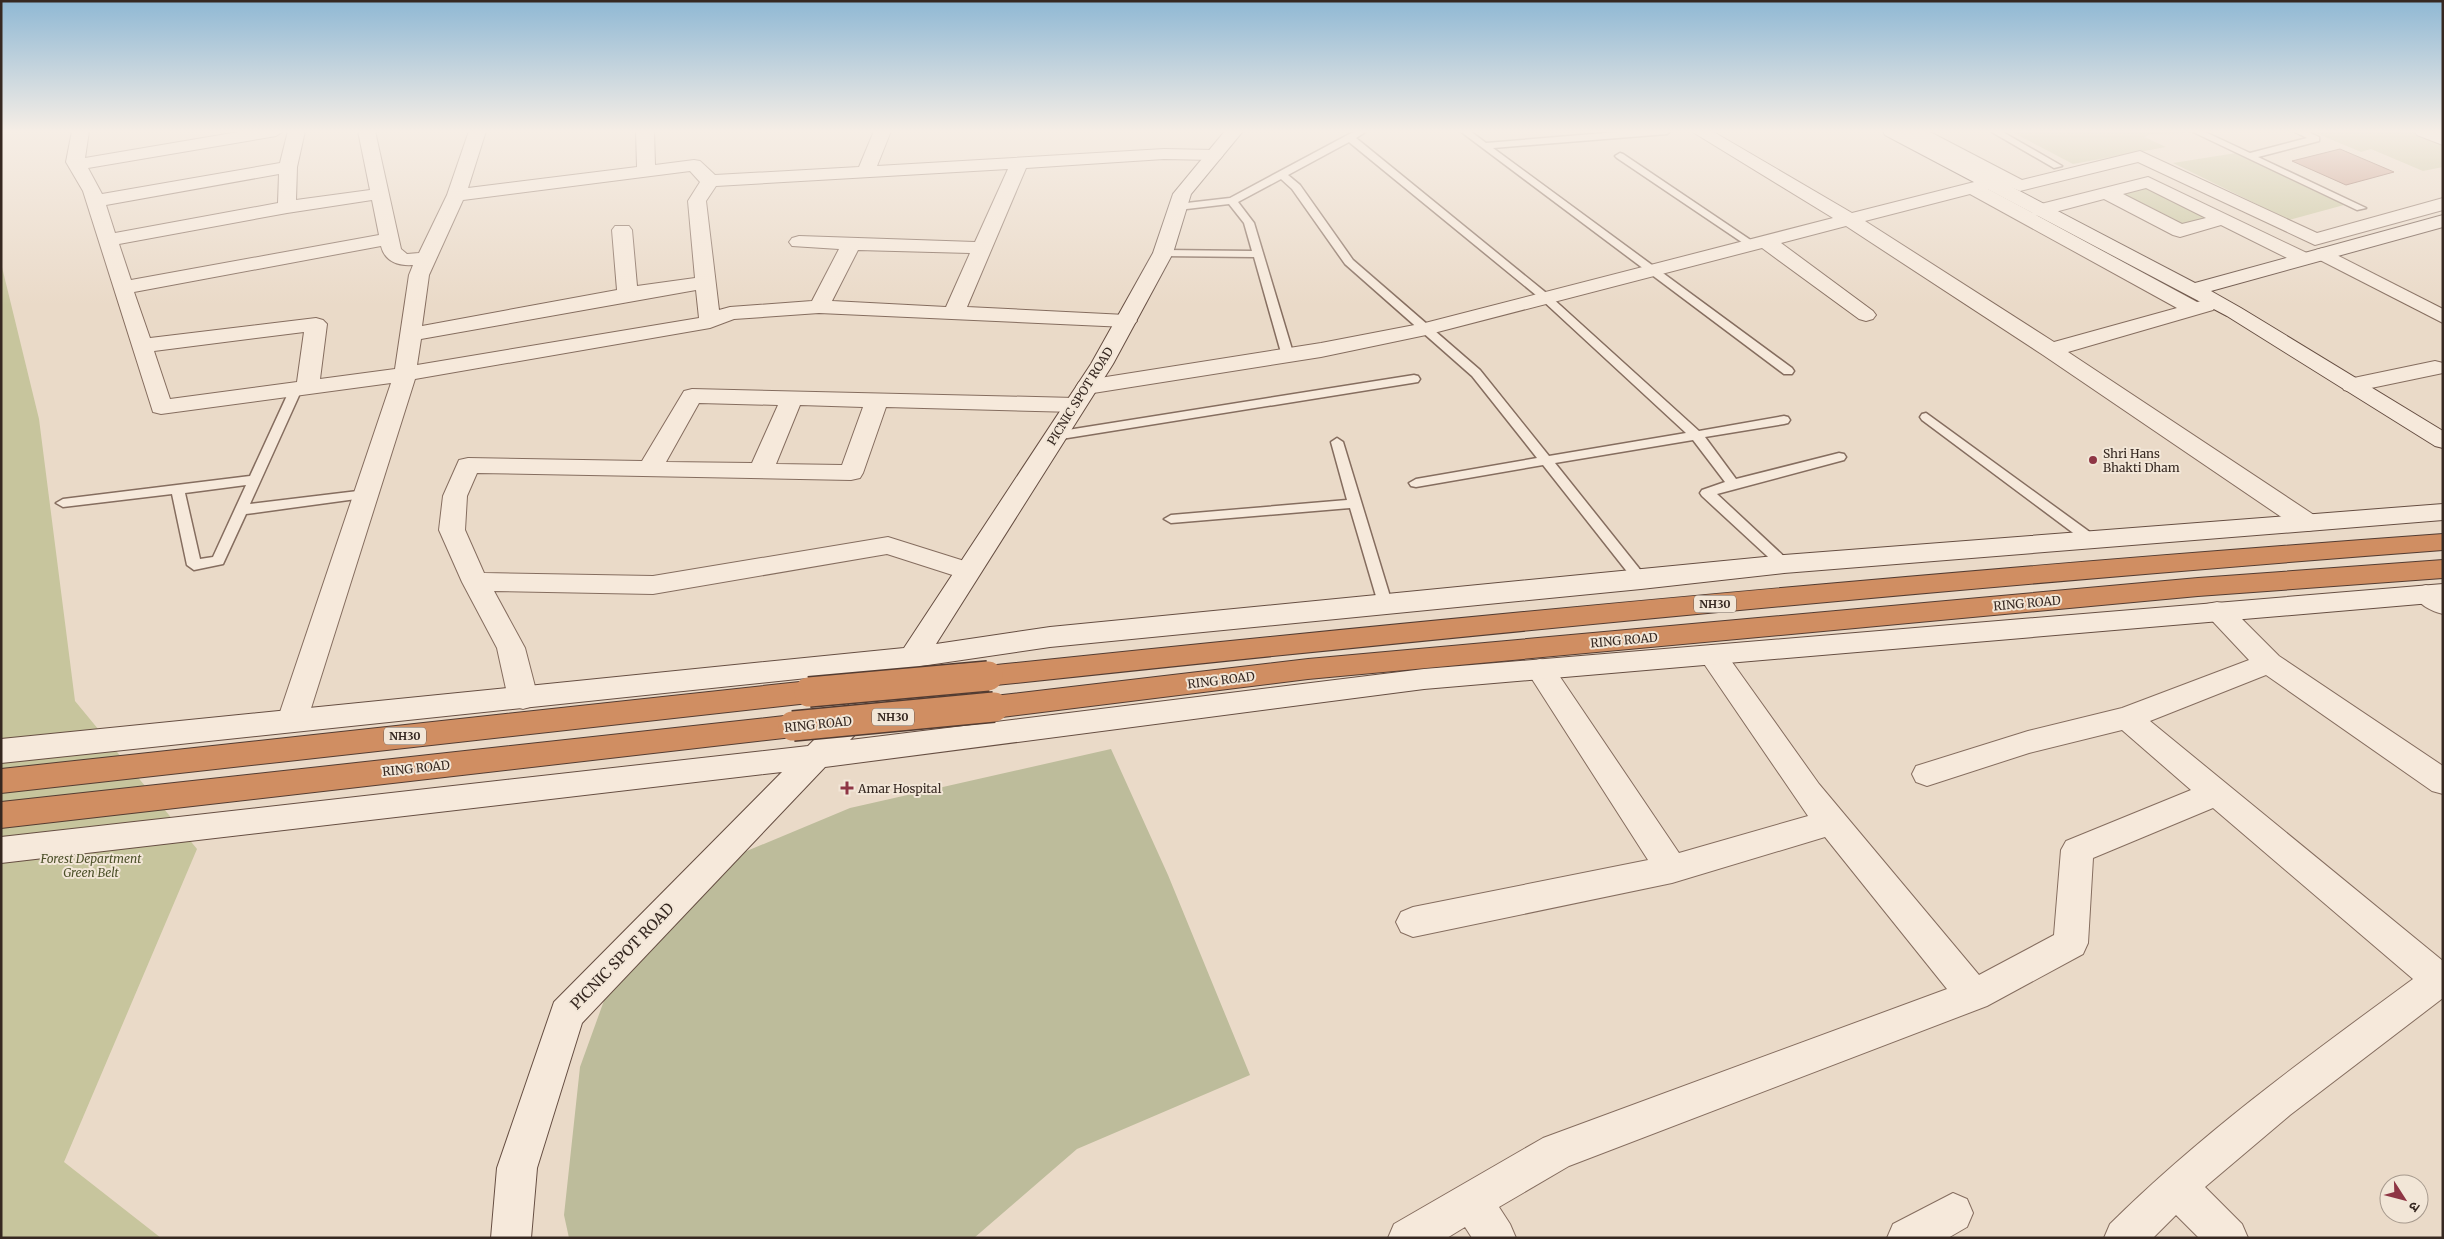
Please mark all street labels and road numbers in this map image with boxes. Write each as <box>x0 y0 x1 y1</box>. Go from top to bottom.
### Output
street label: PICNIC SPOT ROAD <box>1044 344 1116 448</box>
street label: RING ROAD <box>1993 593 2061 613</box>
road number: NH30 <box>1694 596 1736 612</box>
street label: RING ROAD <box>1590 630 1658 650</box>
street label: RING ROAD <box>1186 668 1256 692</box>
road number: NH30 <box>872 709 914 726</box>
street label: RING ROAD <box>784 713 852 735</box>
road number: NH30 <box>384 728 426 744</box>
street label: RING ROAD <box>382 757 450 779</box>
street label: PICNIC SPOT ROAD <box>566 899 678 1013</box>

